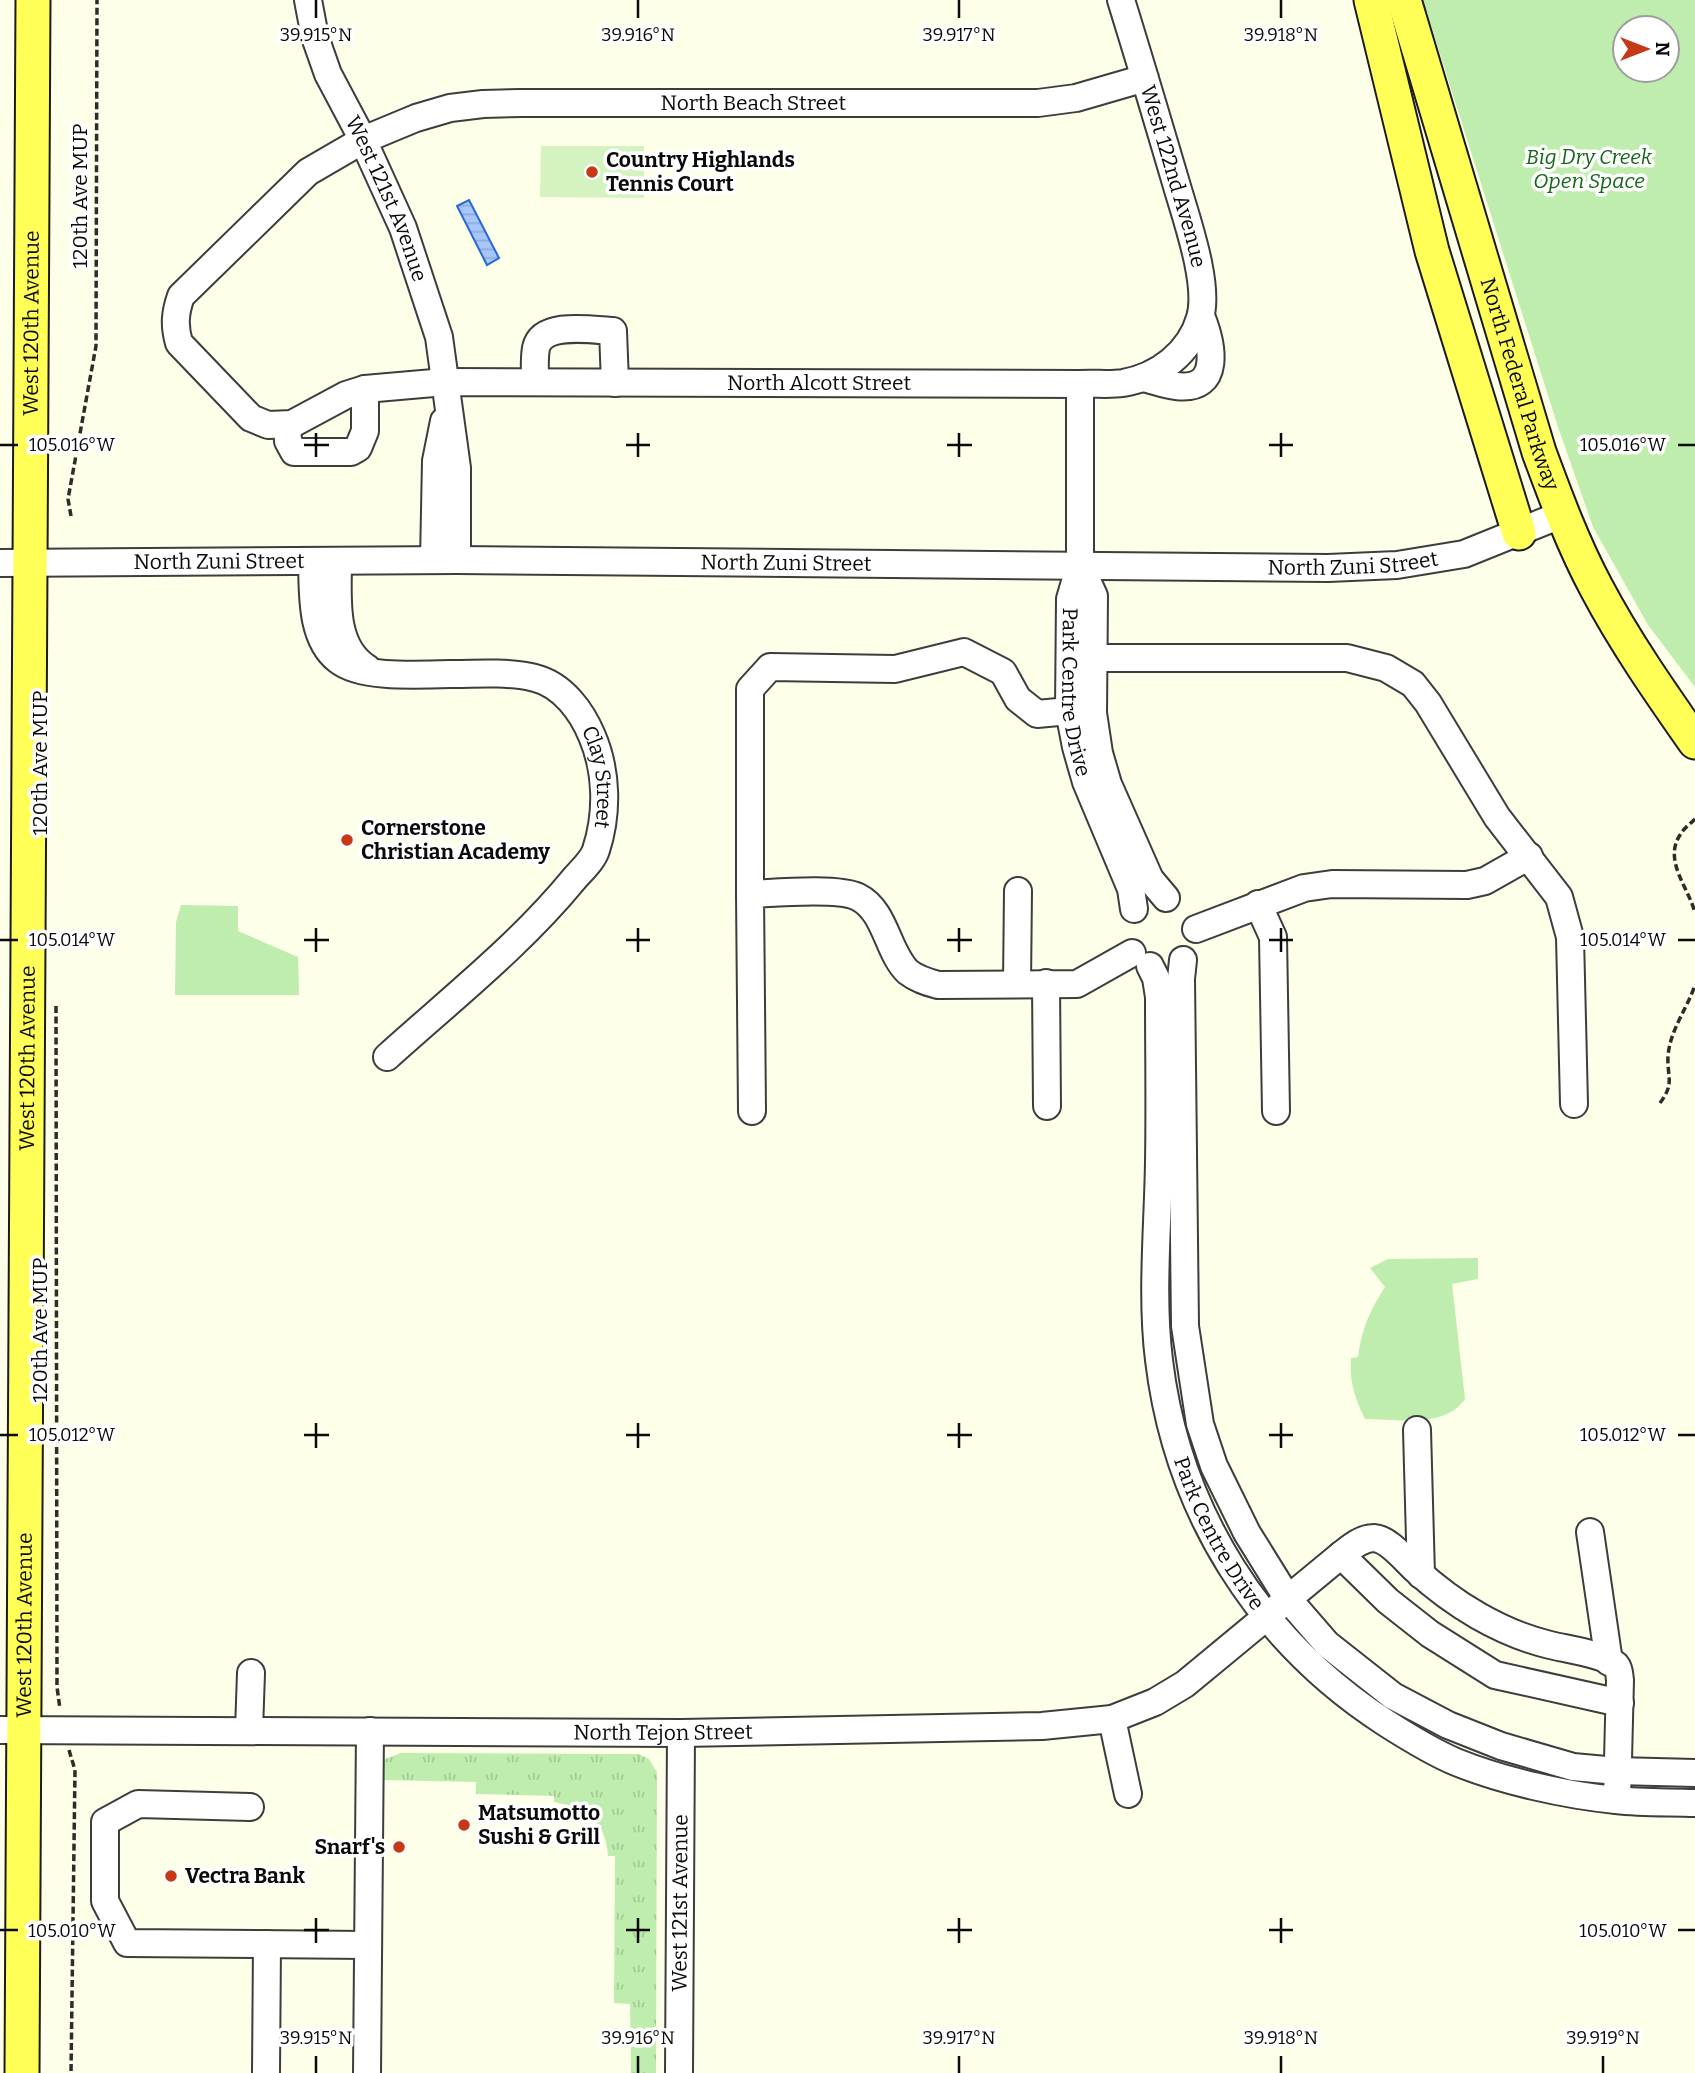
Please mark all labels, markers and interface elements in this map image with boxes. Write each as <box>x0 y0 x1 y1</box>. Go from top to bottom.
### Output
north arrow <box>1611 14 1681 84</box>
text: 39.915°N <box>280 24 352 46</box>
text: 39.916°N <box>601 24 675 46</box>
text: 39.917°N <box>923 24 995 46</box>
text: 39.918°N <box>1244 24 1318 46</box>
text: N <box>1651 42 1674 57</box>
street label: West 122nd Avenue <box>1135 82 1212 270</box>
street label: North Beach Street <box>660 90 846 116</box>
street label: West 121st Avenue <box>340 112 433 285</box>
street label: 120th Ave MUP <box>67 124 93 268</box>
park label: Big Dry Creek Open Space <box>1526 144 1653 194</box>
place label: Country Highlands Tennis Court <box>606 147 795 197</box>
marker: Country Highlands Tennis Court <box>584 164 600 180</box>
street label: West 120th Avenue <box>18 230 45 416</box>
street label: North Federal Parkway <box>1475 274 1565 495</box>
street label: North Alcott Street <box>727 370 911 396</box>
text: 105.016°W <box>29 434 116 456</box>
text: 105.016°W <box>1580 434 1667 456</box>
street label: North Zuni Street <box>1267 545 1440 581</box>
street label: North Zuni Street <box>133 548 305 575</box>
street label: North Zuni Street <box>700 549 872 577</box>
street label: Park Centre Drive <box>1056 607 1097 779</box>
street label: 120th Ave MUP <box>27 691 53 835</box>
street label: Clay Street <box>576 722 617 831</box>
place label: Cornerstone Christian Academy <box>361 815 550 865</box>
marker: Cornerstone Christian Academy <box>339 832 355 848</box>
text: 105.014°W <box>29 929 115 951</box>
text: 105.014°W <box>1580 929 1666 951</box>
street label: West 120th Avenue <box>14 965 41 1151</box>
street label: 120th Ave MUP <box>27 1258 53 1402</box>
text: 105.012°W <box>29 1424 116 1446</box>
text: 105.012°W <box>1580 1424 1667 1446</box>
street label: Park Centre Drive <box>1168 1453 1270 1615</box>
street label: West 120th Avenue <box>11 1532 38 1718</box>
street label: North Tejon Street <box>573 1719 753 1746</box>
place label: Matsumotto Sushi & Grill <box>478 1800 601 1850</box>
street label: West 121st Avenue <box>666 1814 694 1992</box>
marker: Matsumotto Sushi & Grill <box>456 1817 472 1833</box>
place label: Snarf's <box>315 1834 385 1860</box>
marker: Snarf's <box>391 1839 407 1855</box>
place label: Vectra Bank <box>185 1863 305 1889</box>
marker: Vectra Bank <box>163 1868 179 1884</box>
text: 105.010°W <box>28 1920 116 1942</box>
text: 105.010°W <box>1579 1920 1667 1942</box>
text: 39.915°N <box>280 2027 352 2049</box>
text: 39.916°N <box>601 2027 675 2049</box>
text: 39.917°N <box>923 2027 995 2049</box>
text: 39.918°N <box>1244 2027 1318 2049</box>
text: 39.919°N <box>1566 2027 1640 2049</box>

